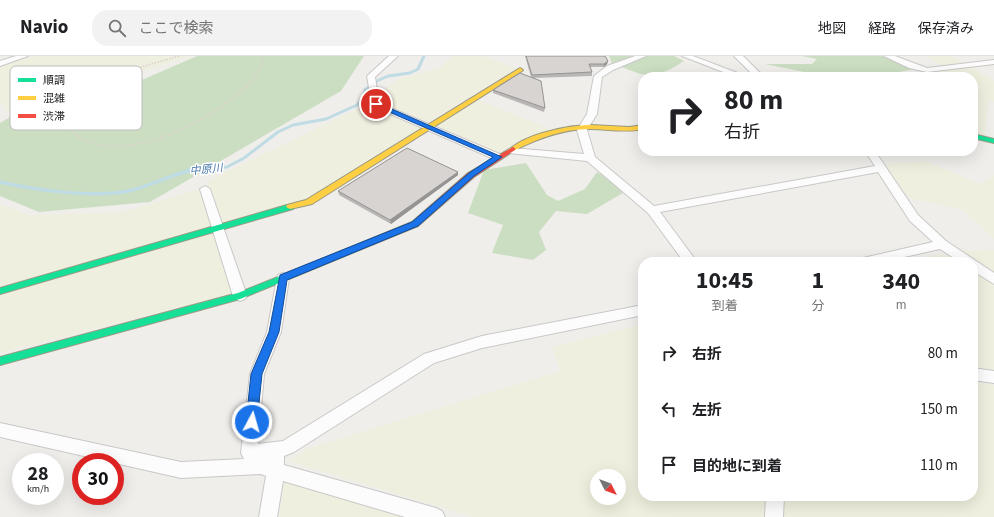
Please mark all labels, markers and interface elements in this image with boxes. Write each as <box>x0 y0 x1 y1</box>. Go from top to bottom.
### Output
search box <box>92 10 372 46</box>
text: Navio <box>20 14 68 41</box>
icon: search <box>106 17 128 39</box>
text: ここで検索 <box>138 18 213 39</box>
text: 地図 <box>818 19 846 39</box>
text: 経路 <box>868 19 896 39</box>
text: 保存済み <box>918 19 974 39</box>
legend <box>10 66 142 130</box>
text: 順調 <box>43 73 65 88</box>
text: 80 m <box>724 80 783 120</box>
pin <box>359 87 393 121</box>
icon: right <box>658 88 710 140</box>
text: 混雑 <box>43 91 65 106</box>
icon: arrive <box>365 93 387 115</box>
text: 渋滞 <box>43 109 65 124</box>
text: 右折 <box>724 120 760 145</box>
water label: 中原川 <box>189 160 224 179</box>
text: 10:45 <box>696 263 754 298</box>
text: 1 <box>812 263 824 298</box>
text: 340 <box>882 264 920 299</box>
text: m <box>896 296 907 314</box>
text: 到着 <box>712 297 738 315</box>
text: 分 <box>811 297 824 315</box>
icon: right <box>658 342 680 364</box>
text: 80 m <box>928 343 958 364</box>
text: 右折 <box>692 344 722 365</box>
icon: left <box>658 398 680 420</box>
text: 150 m <box>920 399 958 420</box>
text: 左折 <box>692 400 722 421</box>
position arrow <box>231 401 273 443</box>
speed limit sign: 30 <box>72 453 124 505</box>
icon: arrive <box>658 454 680 476</box>
text: 110 m <box>920 455 958 476</box>
text: 目的地に到着 <box>692 456 782 477</box>
text: 28 <box>27 460 49 488</box>
north arrow <box>590 469 626 505</box>
map controls <box>590 469 626 505</box>
text: km/h <box>27 482 49 496</box>

